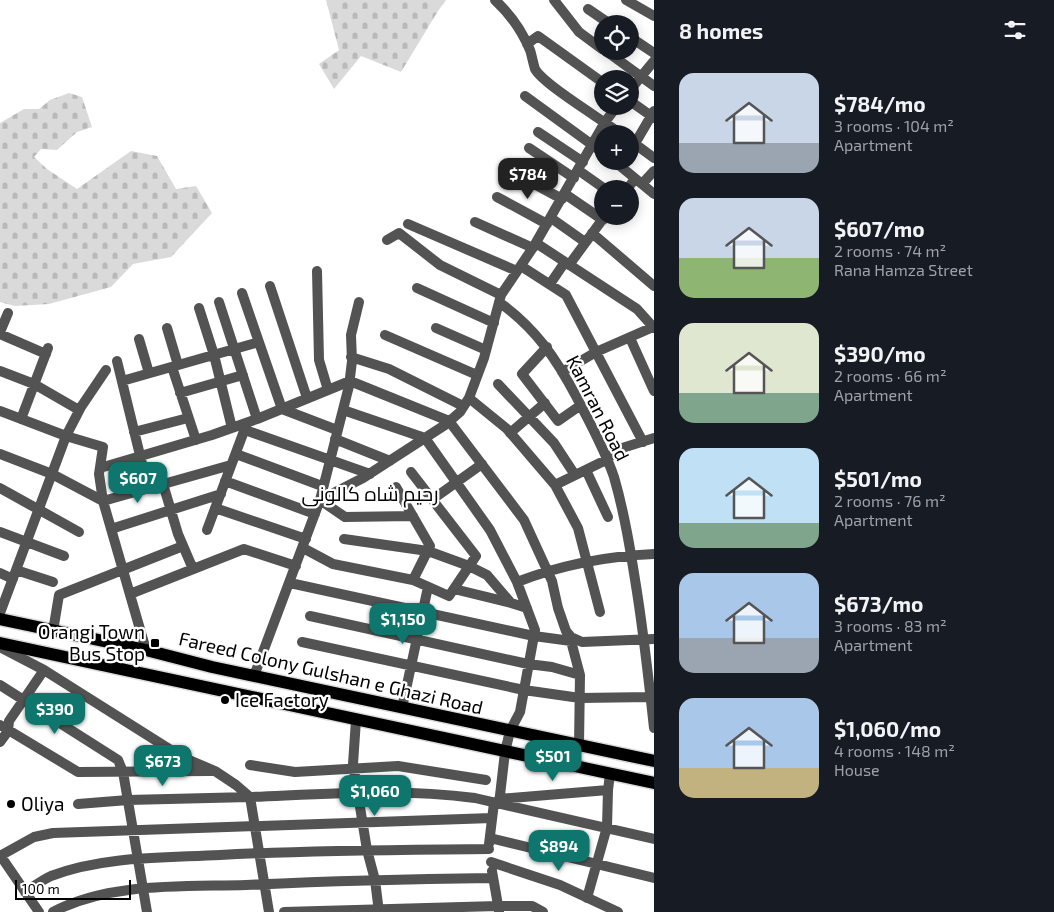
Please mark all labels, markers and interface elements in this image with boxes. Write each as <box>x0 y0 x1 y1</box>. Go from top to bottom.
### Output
map controls <box>594 15 639 225</box>
button: locate <box>594 15 639 60</box>
icon: filters <box>1001 16 1029 44</box>
text: 8 homes <box>679 18 763 43</box>
button: layers <box>594 70 639 115</box>
text: $784/mo <box>834 91 926 116</box>
icon: home <box>719 93 779 153</box>
text: 3 rooms · 104 m² <box>834 116 954 135</box>
button: + <box>594 125 639 170</box>
text: Apartment <box>834 135 913 154</box>
pin: $784 <box>498 158 558 200</box>
text: $784 <box>509 164 547 183</box>
button: − <box>594 180 639 225</box>
text: $607/mo <box>834 216 925 241</box>
icon: home <box>719 218 779 278</box>
text: 2 rooms · 74 m² <box>834 241 946 260</box>
text: Rana Hamza Street <box>834 260 973 279</box>
text: $390/mo <box>834 341 926 366</box>
icon: home <box>719 343 779 403</box>
street label: Kamran Road <box>562 351 635 464</box>
text: 2 rooms · 66 m² <box>834 366 947 385</box>
text: Apartment <box>834 385 913 404</box>
pin: $607 <box>108 462 168 504</box>
text: $501/mo <box>834 466 922 491</box>
text: $607 <box>119 468 157 487</box>
icon: home <box>719 468 779 528</box>
district label: رحیم شاہ کالونی <box>302 481 438 508</box>
text: 2 rooms · 76 m² <box>834 491 946 510</box>
text: Apartment <box>834 510 913 529</box>
text: $673/mo <box>834 591 923 616</box>
icon: home <box>719 593 779 653</box>
pin: $1,150 <box>362 602 444 645</box>
text: $1,150 <box>380 609 426 628</box>
text: 3 rooms · 83 m² <box>834 616 947 635</box>
place label: Orangi Town Bus Stop <box>38 620 145 665</box>
street label: Fareed Colony Gulshan e Ghazi Road <box>177 626 485 719</box>
text: Apartment <box>834 635 913 654</box>
marker: Orangi Town Bus Stop <box>149 637 161 649</box>
place label: Ice Factory <box>235 688 329 711</box>
pin: $390 <box>25 692 85 735</box>
marker: Ice Factory <box>219 694 231 706</box>
text: $390 <box>36 699 74 718</box>
text: $1,060/mo <box>834 716 941 741</box>
icon: home <box>719 718 779 778</box>
pin: $501 <box>523 740 583 782</box>
text: 4 rooms · 148 m² <box>834 741 955 760</box>
pin: $673 <box>133 744 193 787</box>
text: $501 <box>535 746 571 765</box>
text: $673 <box>145 751 181 770</box>
text: House <box>834 760 880 779</box>
pin: $1,060 <box>334 774 416 817</box>
text: $1,060 <box>350 781 400 800</box>
place label: Oliya <box>21 792 64 815</box>
marker: Oliya <box>5 798 17 810</box>
pin: $894 <box>529 830 589 872</box>
text: $894 <box>540 836 578 855</box>
scale bar <box>15 877 131 900</box>
text: 100 m <box>22 880 60 897</box>

